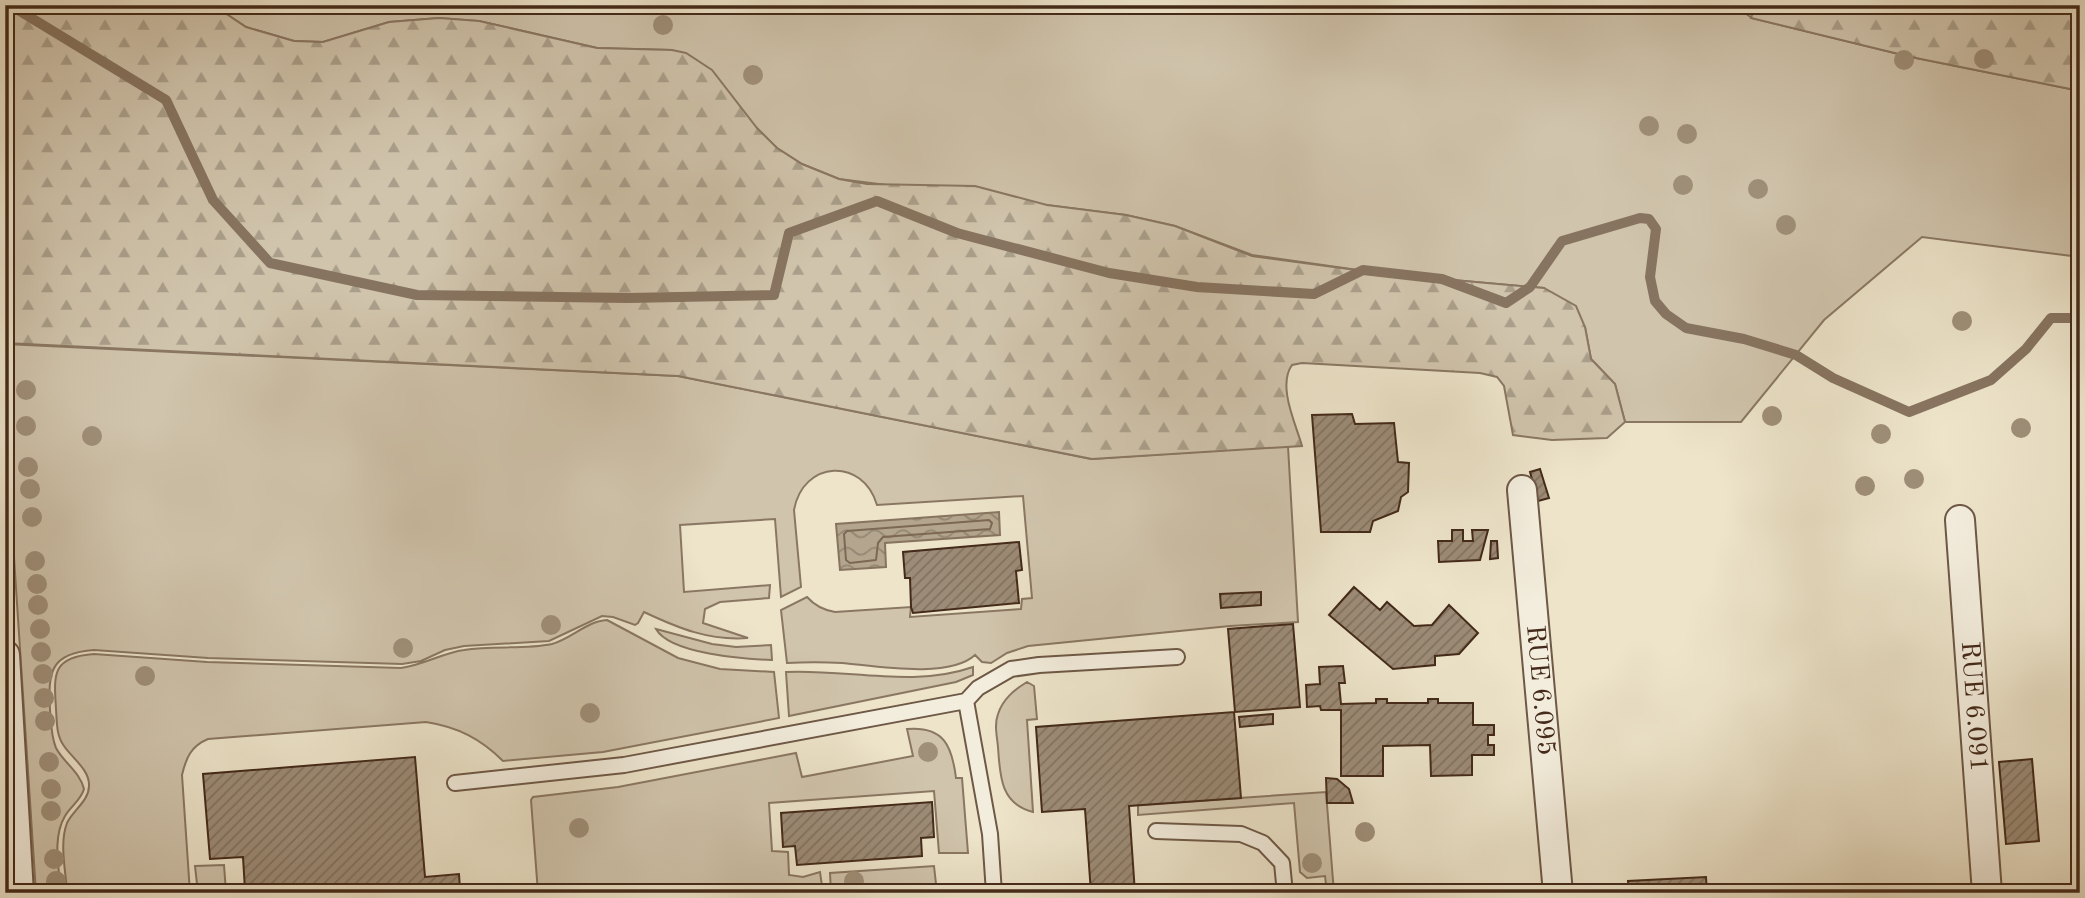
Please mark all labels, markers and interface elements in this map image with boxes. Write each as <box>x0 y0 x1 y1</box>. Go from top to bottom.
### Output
street label: RUE 6.095 <box>1521 624 1559 757</box>
street label: RUE 6.091 <box>1956 640 1991 773</box>

